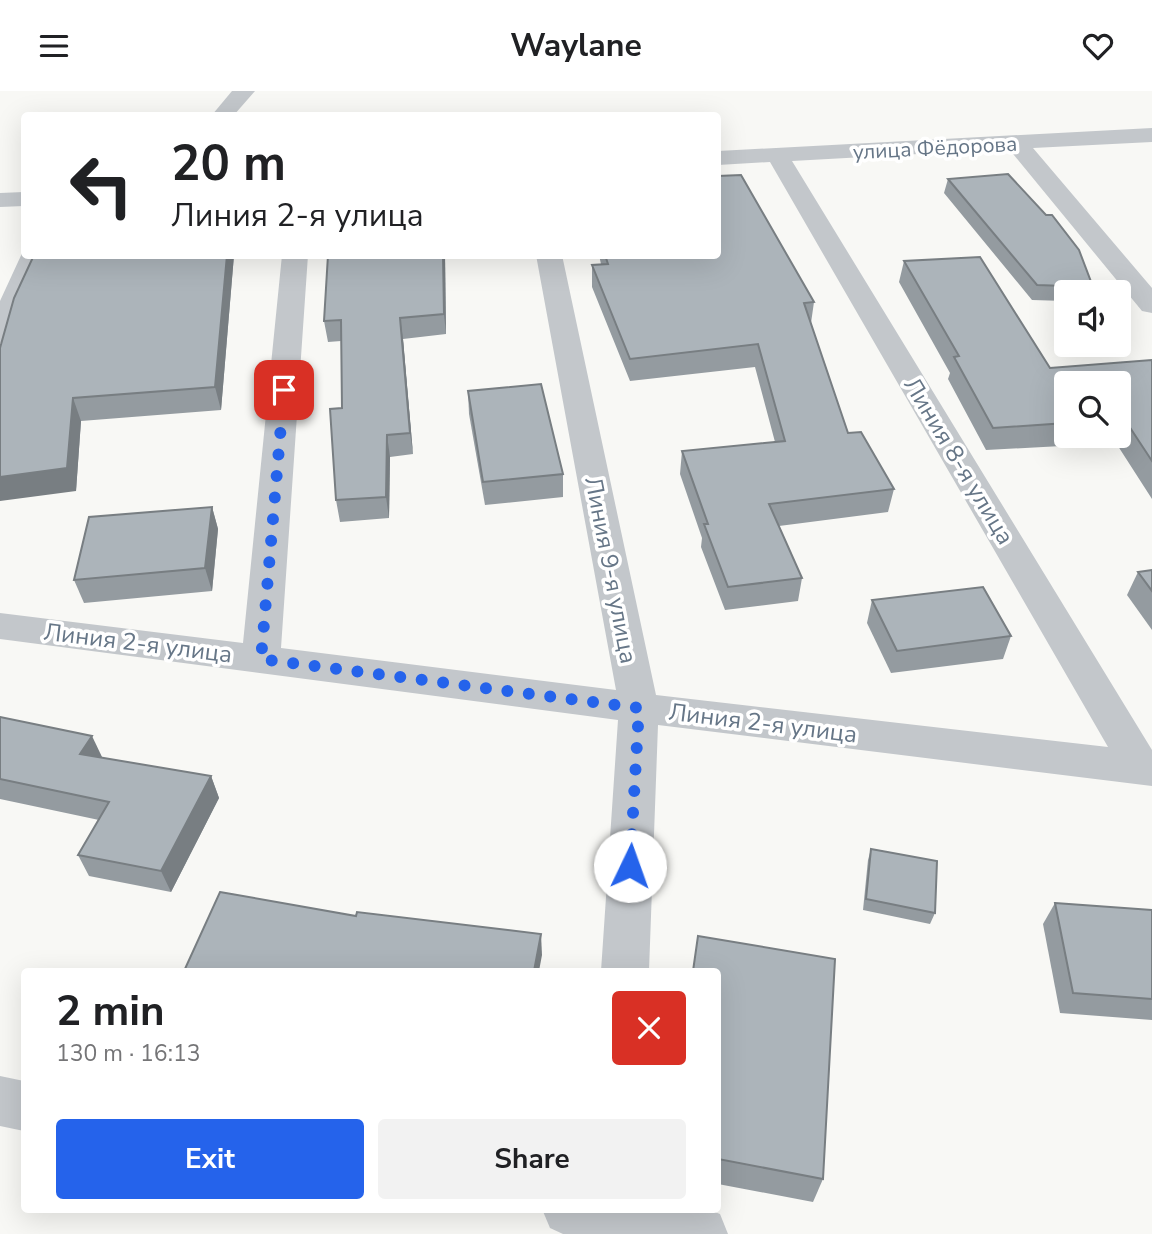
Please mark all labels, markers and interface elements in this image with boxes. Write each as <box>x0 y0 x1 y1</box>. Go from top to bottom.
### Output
text: Waylane <box>510 24 642 67</box>
icon: menu <box>35 27 73 65</box>
icon: heart <box>1079 27 1117 65</box>
text: 20 m <box>171 130 286 197</box>
street label: улица Фёдорова <box>852 130 1018 166</box>
icon: left <box>56 140 147 231</box>
text: Линия 2-я улица <box>171 194 424 237</box>
map controls <box>1054 280 1131 448</box>
button: sound <box>1054 280 1131 357</box>
pin <box>254 360 314 420</box>
icon: arrive <box>265 371 303 409</box>
street label: Линия 8-я улица <box>896 371 1022 551</box>
button: search <box>1054 371 1131 448</box>
street label: Линия 9-я улица <box>577 474 645 666</box>
street label: Линия 2-я улица <box>42 616 234 670</box>
street label: Линия 2-я улица <box>667 696 859 750</box>
position arrow <box>593 829 667 903</box>
text: 2 min <box>56 983 165 1040</box>
button: close <box>612 991 686 1065</box>
text: 130 m · 16:13 <box>56 1038 201 1069</box>
button: Exit <box>56 1119 364 1199</box>
button: Share <box>378 1119 686 1199</box>

